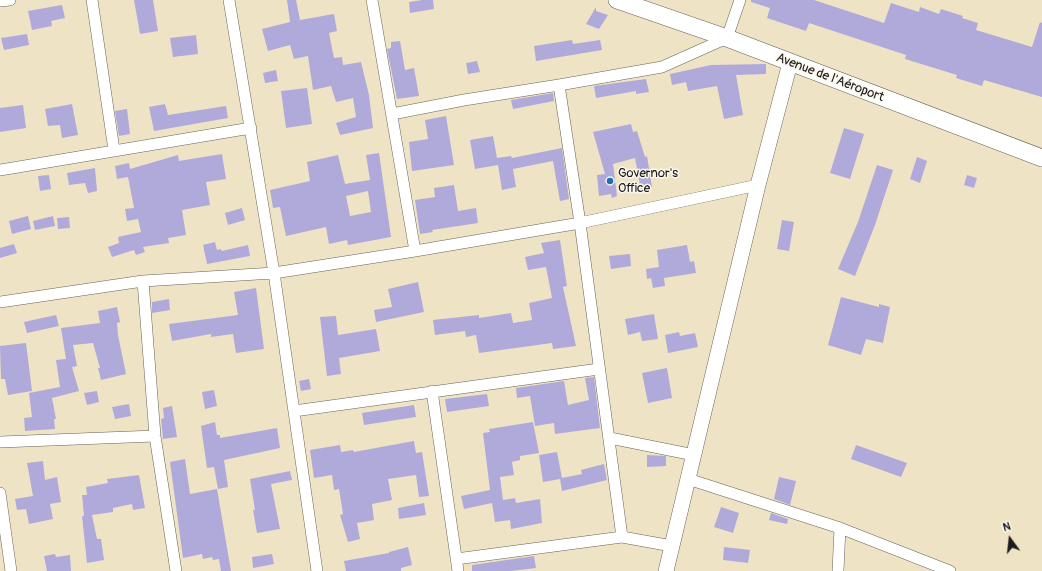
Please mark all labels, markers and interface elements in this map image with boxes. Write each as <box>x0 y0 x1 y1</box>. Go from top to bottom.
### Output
street label: Avenue de l'Aéroport <box>774 50 886 106</box>
place label: Governor's Office <box>618 166 678 197</box>
marker: Governor's Office <box>605 176 615 186</box>
north arrow <box>990 519 1030 559</box>
text: N <box>1001 520 1012 534</box>

